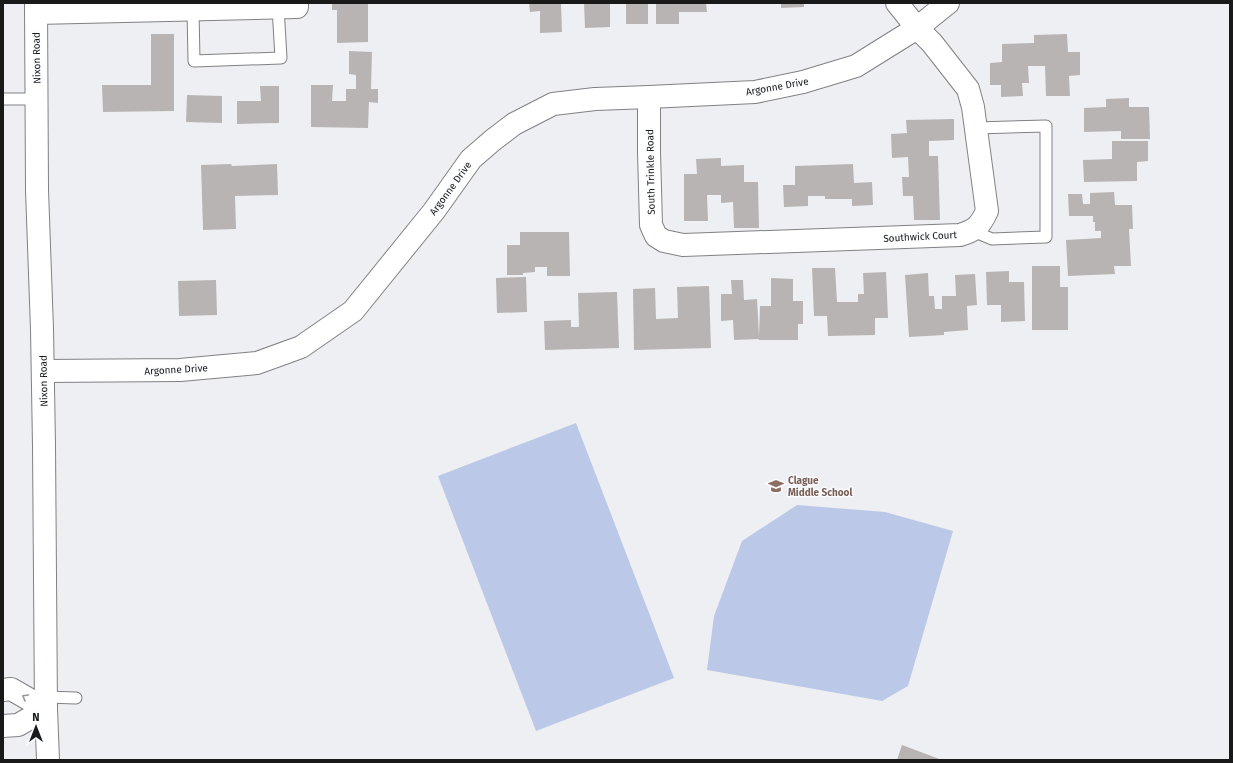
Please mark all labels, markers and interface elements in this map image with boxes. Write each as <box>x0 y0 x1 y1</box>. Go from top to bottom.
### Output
street label: Nixon Road <box>31 32 43 84</box>
street label: Argonne Drive <box>745 76 810 98</box>
street label: South Trinkle Road <box>644 129 658 215</box>
street label: Argonne Drive <box>427 159 474 218</box>
street label: Southwick Court <box>883 229 958 245</box>
street label: Nixon Road <box>38 355 50 407</box>
street label: Argonne Drive <box>144 362 208 378</box>
place label: Clague Middle School <box>788 475 852 499</box>
school or university icon: Clague Middle School <box>767 477 785 495</box>
one-way arrow <box>22 695 29 702</box>
north arrow <box>16 707 56 747</box>
text: N <box>32 711 40 724</box>

